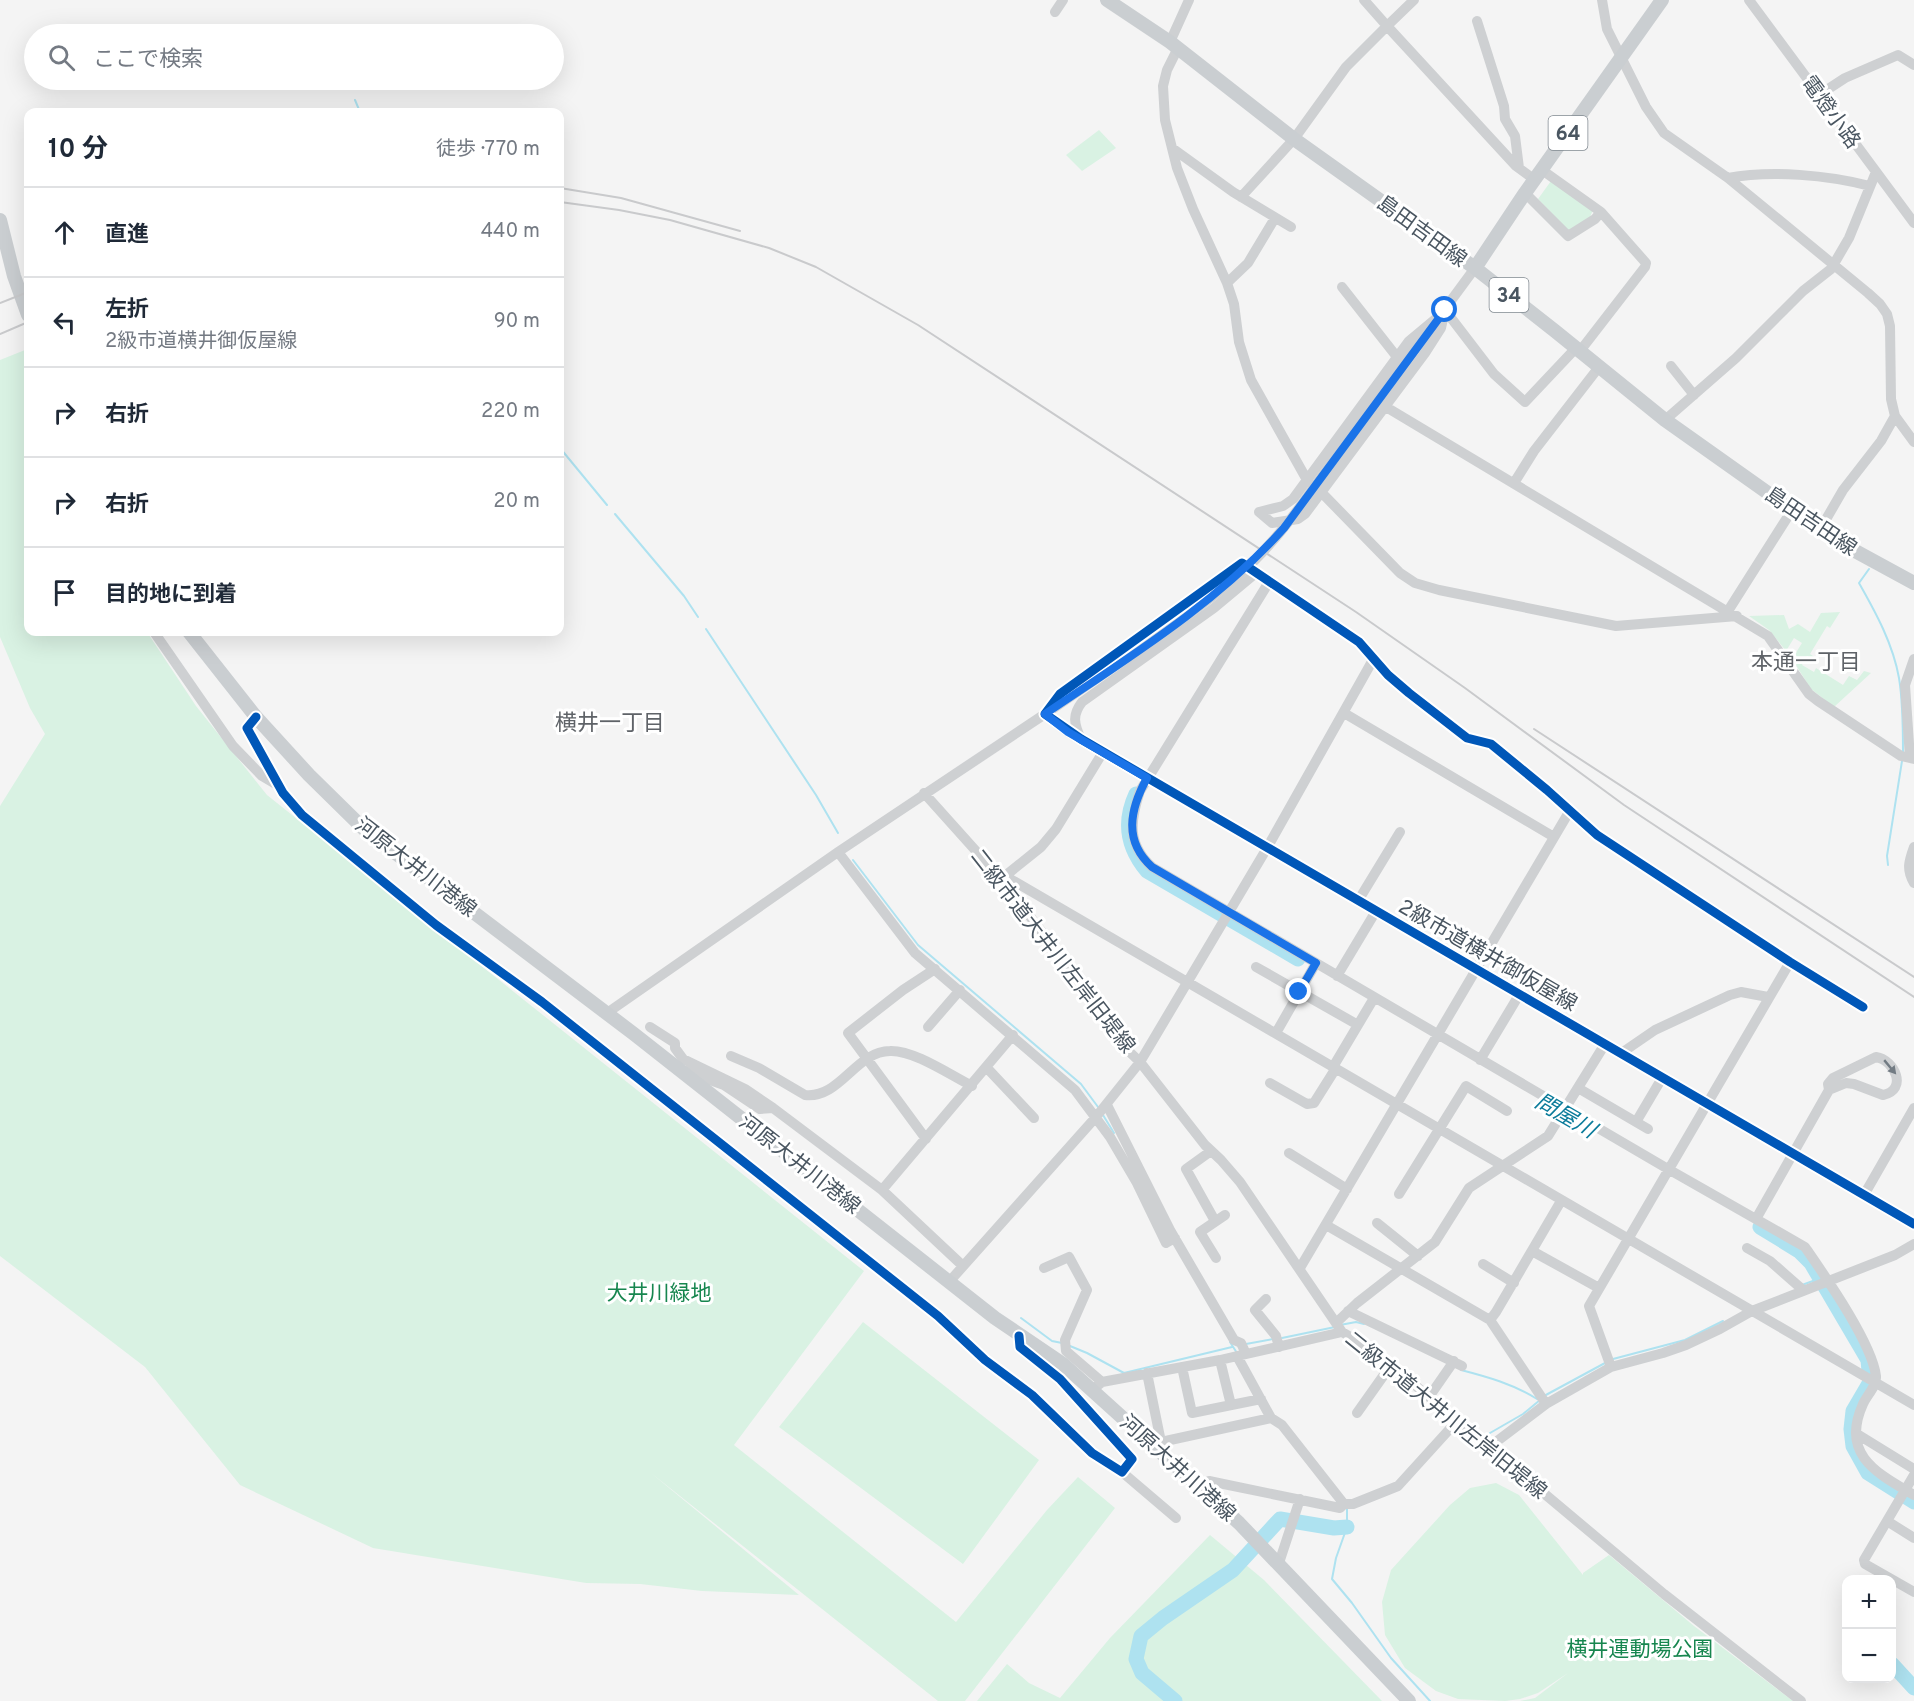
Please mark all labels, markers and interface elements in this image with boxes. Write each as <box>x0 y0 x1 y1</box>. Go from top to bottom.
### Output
search box <box>24 24 564 90</box>
icon: search <box>45 41 78 74</box>
text: ここで検索 <box>93 47 203 74</box>
street label: 電燈小路 <box>1794 71 1865 155</box>
road number: 64 <box>1548 116 1588 150</box>
text: 10 分 <box>48 134 108 167</box>
text: 徒歩 · 770 m <box>436 137 540 163</box>
street label: 島田吉田線 <box>1371 190 1472 274</box>
icon: ahead <box>48 216 81 249</box>
text: 440 m <box>481 219 540 245</box>
text: 直進 <box>105 222 149 249</box>
road number: 34 <box>1490 278 1528 312</box>
route start <box>1431 296 1457 322</box>
text: 左折 <box>105 297 149 324</box>
icon: left <box>48 306 81 339</box>
text: 90 m <box>494 309 540 335</box>
text: 2級市道横井御仮屋線 <box>105 329 297 355</box>
icon: right <box>48 396 81 429</box>
text: 220 m <box>481 399 540 425</box>
text: 右折 <box>105 402 149 429</box>
street label: 島田吉田線 <box>1759 482 1861 563</box>
icon: right <box>48 486 81 519</box>
text: 20 m <box>493 489 540 515</box>
text: 右折 <box>105 492 149 519</box>
icon: arrive <box>48 576 81 609</box>
text: 目的地に到着 <box>105 582 237 609</box>
district label: 本通一丁目 <box>1751 650 1861 677</box>
district label: 横井一丁目 <box>555 711 665 738</box>
street label: 河原大井川港線 <box>349 812 481 924</box>
street label: 二級市道大井川左岸旧堤線 <box>964 844 1140 1060</box>
street label: 2級市道横井御仮屋線 <box>1393 894 1581 1018</box>
route end <box>1285 978 1311 1004</box>
one-way arrow <box>1883 1059 1896 1075</box>
water label: 問屋川 <box>1529 1089 1602 1146</box>
street label: 河原大井川港線 <box>733 1109 865 1221</box>
park label: 大井川緑地 <box>607 1281 712 1308</box>
street label: 二級市道大井川左岸旧堤線 <box>1339 1326 1551 1506</box>
street label: 河原大井川港線 <box>1113 1410 1241 1528</box>
map controls <box>1842 1575 1896 1683</box>
button: + <box>1842 1575 1896 1629</box>
button: − <box>1842 1629 1896 1683</box>
park label: 横井運動場公園 <box>1567 1637 1714 1664</box>

